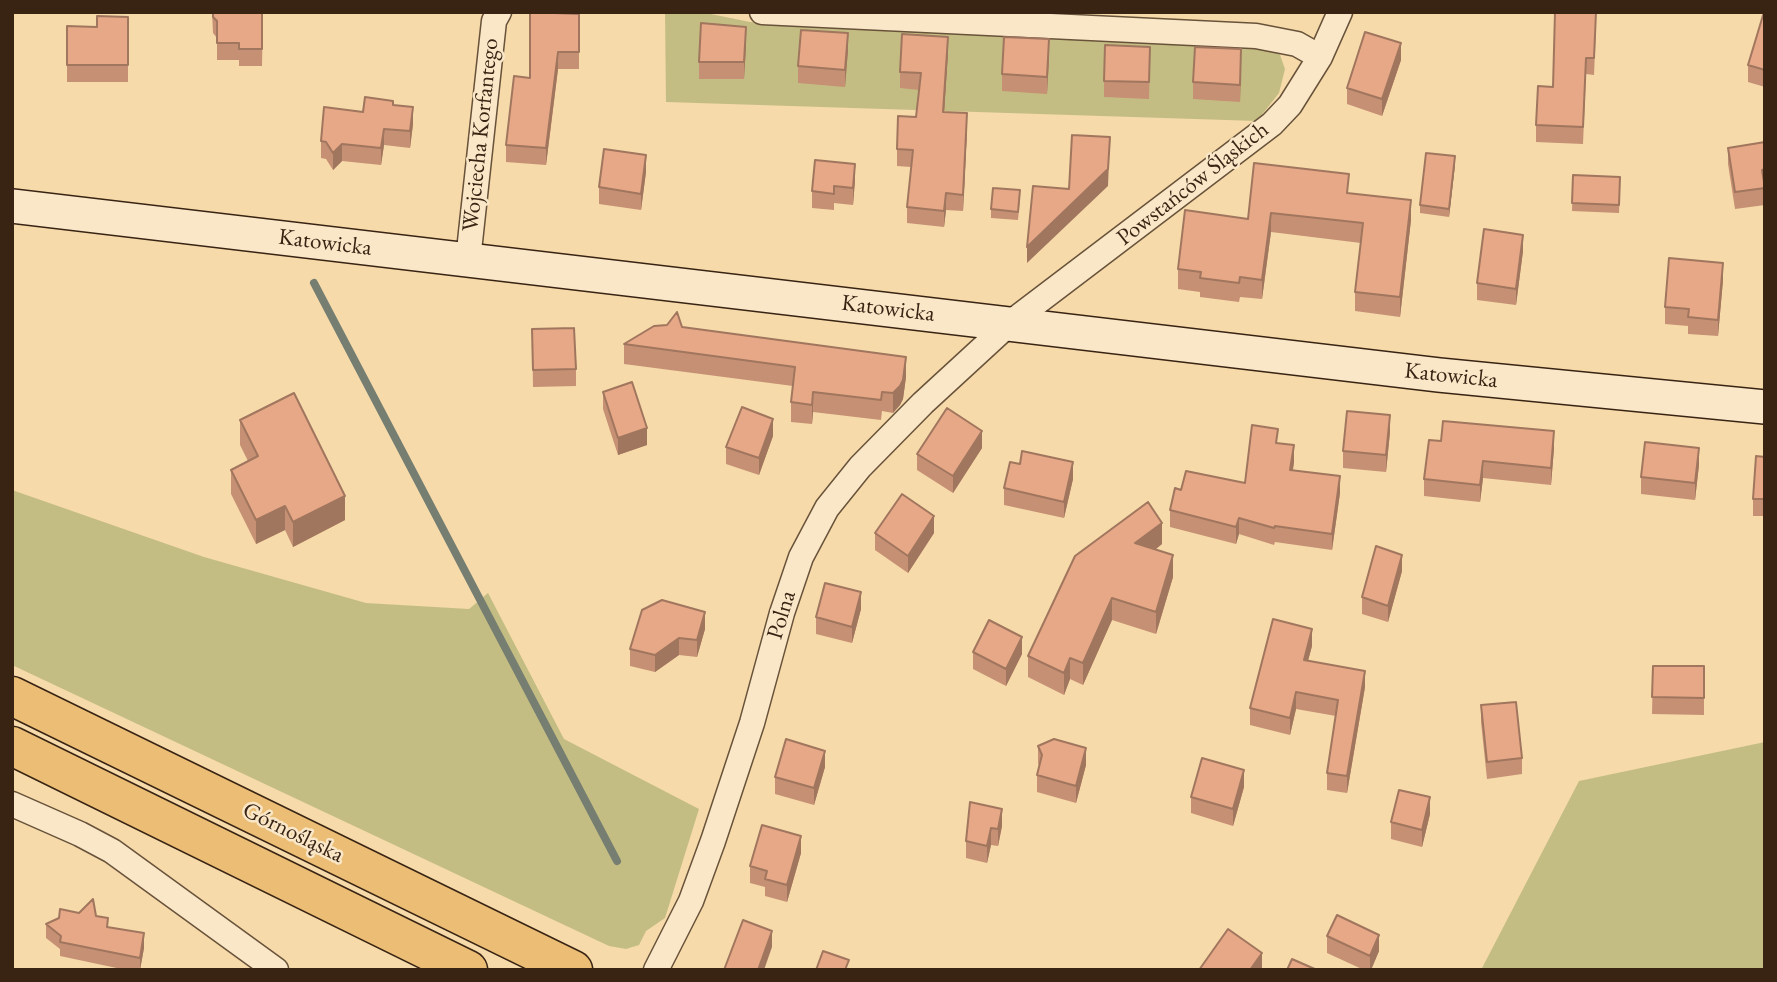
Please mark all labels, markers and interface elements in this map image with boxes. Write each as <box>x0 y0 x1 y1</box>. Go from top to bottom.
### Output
street label: Wojciecha Korfantego <box>457 37 505 233</box>
street label: Powstańców Śląskich <box>1112 116 1274 252</box>
street label: Katowicka <box>277 224 373 262</box>
street label: Katowicka <box>840 290 936 328</box>
street label: Katowicka <box>1403 357 1499 395</box>
street label: Polna <box>762 587 802 643</box>
street label: Górnośląska <box>238 797 348 869</box>

